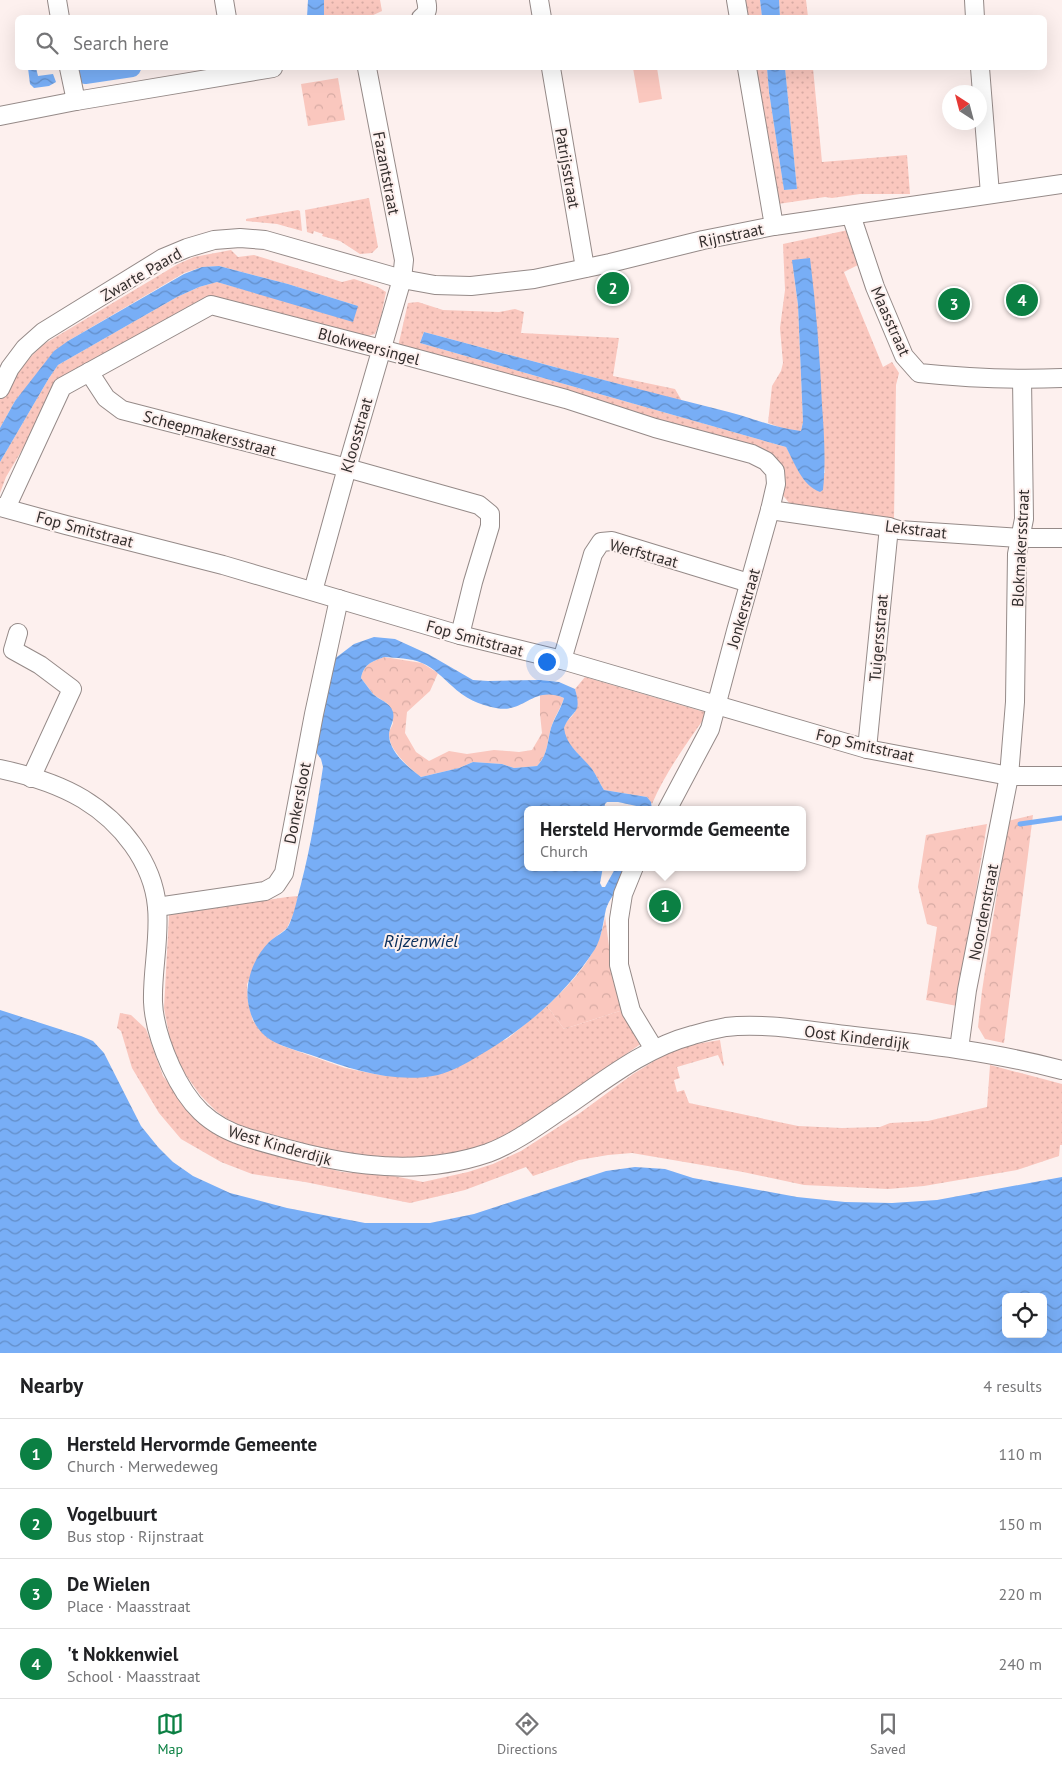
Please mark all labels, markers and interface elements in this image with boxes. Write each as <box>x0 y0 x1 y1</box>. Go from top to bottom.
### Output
search box <box>15 15 1047 70</box>
icon: search <box>33 29 61 57</box>
text: Search here <box>73 31 169 55</box>
north arrow <box>942 85 987 130</box>
street label: Patrijsstraat <box>551 126 585 210</box>
street label: Fazantstraat <box>369 130 405 217</box>
street label: Rijnstraat <box>697 218 766 252</box>
street label: Zwarte Paard <box>97 243 185 305</box>
pin: 2 <box>597 269 629 307</box>
pin: 4 <box>1006 281 1038 319</box>
street label: Maasstraat <box>867 283 915 359</box>
pin: 3 <box>938 285 970 323</box>
street label: Blokweersingel <box>316 323 422 369</box>
street label: Kloosstraat <box>336 395 376 475</box>
street label: Scheepmakersstraat <box>141 406 279 461</box>
street label: Blokmakersstraat <box>1007 488 1033 607</box>
street label: Fop Smitstraat <box>34 506 136 552</box>
street label: Lekstraat <box>884 515 949 543</box>
street label: Werfstraat <box>608 534 681 572</box>
street label: Jonkerstraat <box>722 565 764 651</box>
street label: Tuigersstraat <box>864 593 892 683</box>
street label: Fop Smitstraat <box>424 615 526 661</box>
your location <box>534 649 560 675</box>
street label: Fop Smitstraat <box>814 724 916 766</box>
street label: Donkersloot <box>279 760 315 846</box>
popup <box>524 806 806 871</box>
text: Hersteld Hervormde Gemeente <box>540 817 790 841</box>
text: Church <box>540 841 588 861</box>
street label: Noordenstraat <box>964 862 1002 962</box>
pin: 1 <box>649 887 681 925</box>
water label: Rijzenwiel <box>384 929 458 952</box>
street label: Oost Kinderdijk <box>803 1021 911 1053</box>
street label: West Kinderdijk <box>226 1121 334 1169</box>
map controls <box>1002 1293 1047 1338</box>
button: locate <box>1002 1293 1047 1338</box>
text: Nearby <box>20 1372 83 1399</box>
text: 4 results <box>983 1376 1042 1396</box>
text: Hersteld Hervormde Gemeente <box>67 1432 317 1456</box>
text: 1 <box>31 1444 41 1464</box>
text: 110 m <box>999 1444 1042 1464</box>
text: Church · Merwedeweg <box>67 1456 218 1476</box>
text: Vogelbuurt <box>67 1502 157 1526</box>
text: 2 <box>31 1514 41 1534</box>
text: 150 m <box>999 1514 1042 1534</box>
text: Bus stop · Rijnstraat <box>67 1526 204 1546</box>
text: De Wielen <box>67 1572 150 1596</box>
text: 3 <box>31 1584 41 1604</box>
text: 220 m <box>999 1584 1042 1604</box>
text: Place · Maasstraat <box>67 1596 191 1616</box>
text: 't Nokkenwiel <box>67 1642 178 1666</box>
text: 4 <box>31 1654 41 1674</box>
text: 240 m <box>999 1654 1042 1674</box>
text: School · Maasstraat <box>67 1666 200 1686</box>
tab: Map <box>156 1710 184 1758</box>
tab: Directions <box>497 1710 557 1758</box>
tab: Saved <box>870 1710 906 1758</box>

